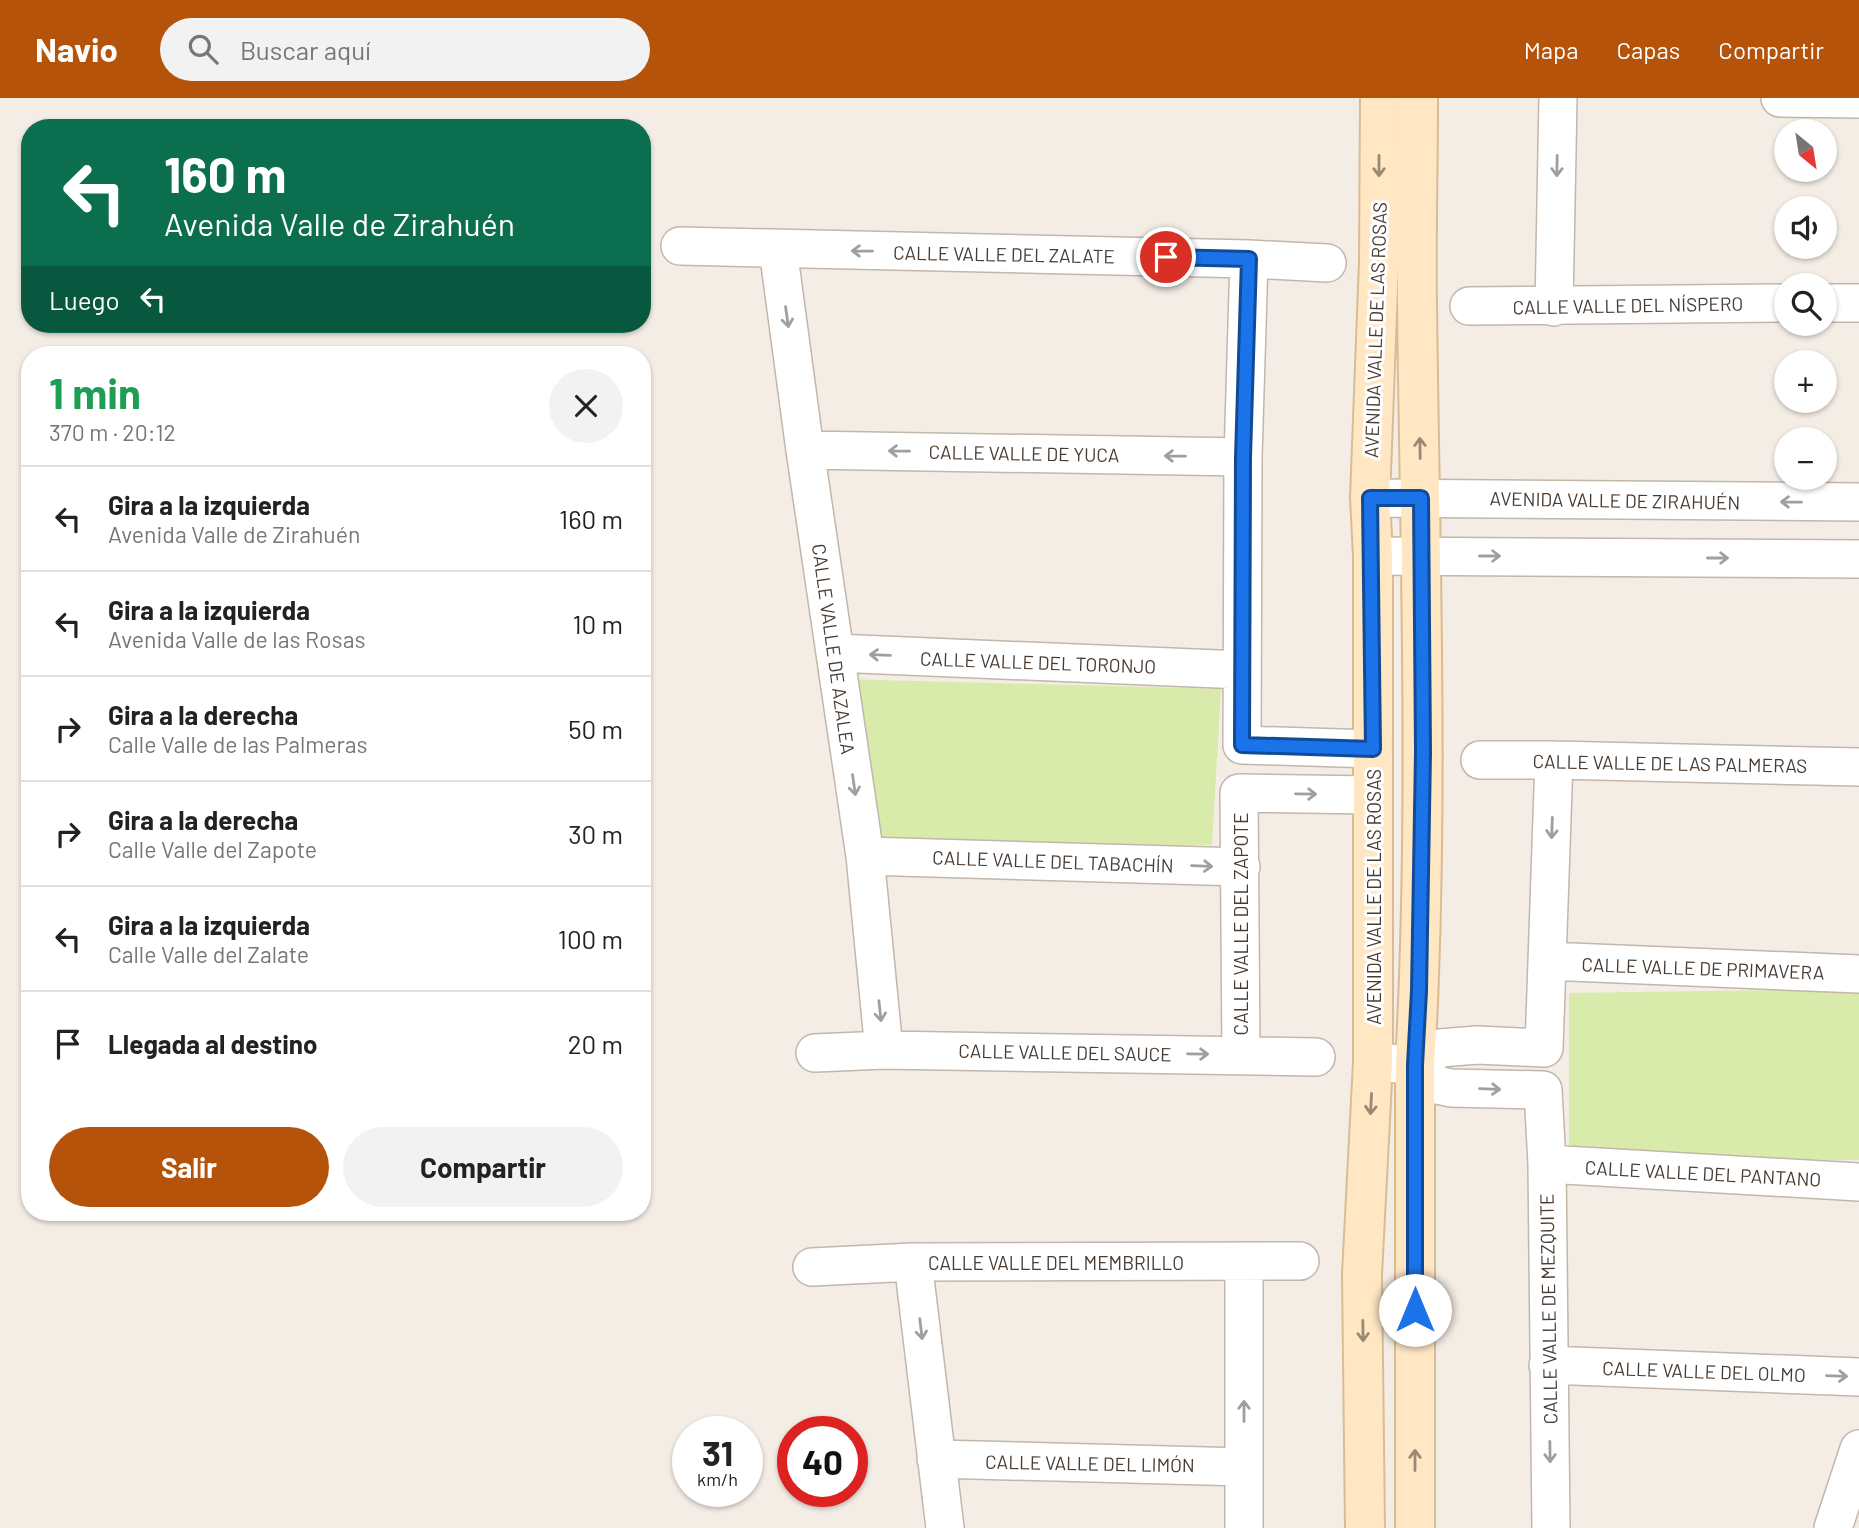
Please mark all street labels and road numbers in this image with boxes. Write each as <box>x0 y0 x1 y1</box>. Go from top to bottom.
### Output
street label: AVENIDA VALLE DE LAS ROSAS <box>1359 202 1391 458</box>
street label: CALLE VALLE DEL ZALATE <box>893 241 1115 267</box>
street label: CALLE VALLE DEL NÍSPERO <box>1512 291 1744 319</box>
street label: CALLE VALLE DE YUCA <box>928 440 1120 466</box>
street label: AVENIDA VALLE DE ZIRAHUÉN <box>1490 486 1740 514</box>
street label: CALLE VALLE DE AZALEA <box>808 542 860 756</box>
street label: CALLE VALLE DEL TORONJO <box>920 646 1156 678</box>
street label: CALLE VALLE DE LAS PALMERAS <box>1532 749 1808 777</box>
street label: AVENIDA VALLE DE LAS ROSAS <box>1362 769 1385 1025</box>
street label: CALLE VALLE DEL ZAPOTE <box>1229 813 1252 1035</box>
street label: CALLE VALLE DEL TABACHÍN <box>932 845 1174 877</box>
street label: CALLE VALLE DE PRIMAVERA <box>1581 952 1825 984</box>
street label: CALLE VALLE DEL SAUCE <box>958 1039 1172 1065</box>
street label: CALLE VALLE DEL PANTANO <box>1584 1155 1822 1191</box>
street label: CALLE VALLE DE MEZQUITE <box>1534 1193 1562 1425</box>
street label: CALLE VALLE DEL MEMBRILLO <box>928 1251 1184 1274</box>
street label: CALLE VALLE DEL OLMO <box>1602 1356 1806 1386</box>
street label: CALLE VALLE DEL LIMÓN <box>985 1450 1195 1476</box>

